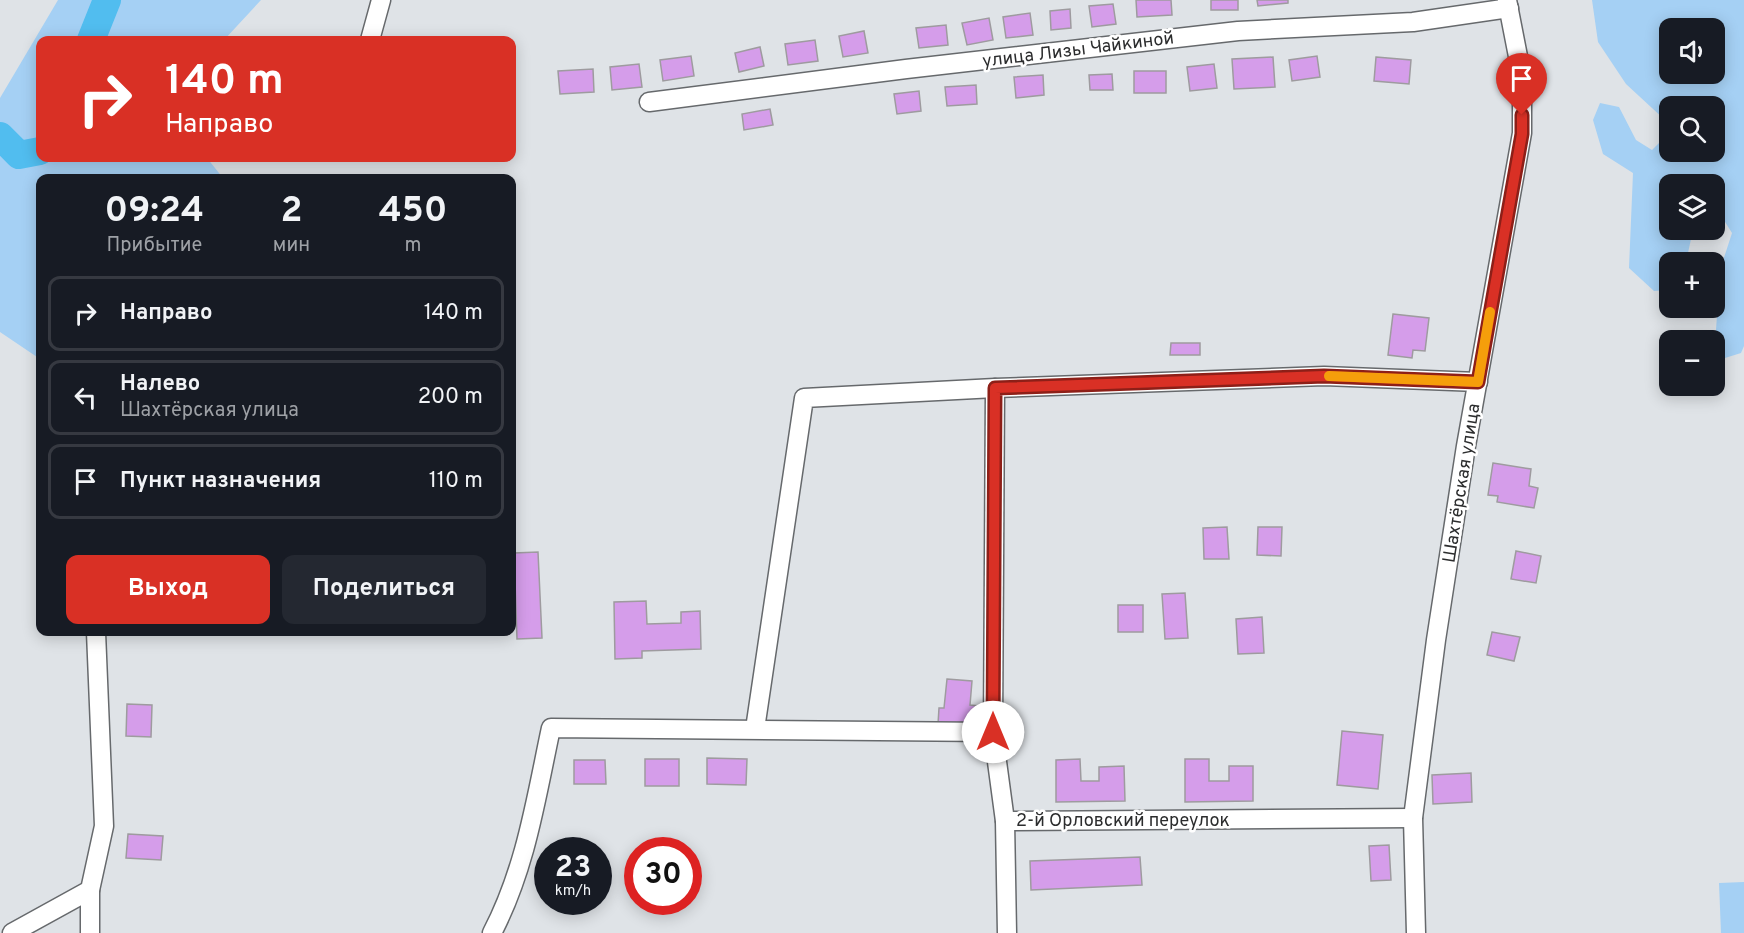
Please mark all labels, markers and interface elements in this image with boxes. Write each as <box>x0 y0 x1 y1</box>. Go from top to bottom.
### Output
map controls <box>1659 18 1725 396</box>
button: sound <box>1659 18 1725 84</box>
street label: улица Лизы Чайкиной <box>981 27 1175 74</box>
pin <box>1496 53 1547 115</box>
text: 140 m <box>165 56 284 109</box>
icon: right <box>66 60 144 138</box>
icon: arrive <box>1505 62 1538 95</box>
button: search <box>1659 96 1725 162</box>
text: Направо <box>165 108 273 142</box>
button: layers <box>1659 174 1725 240</box>
text: 09:24 <box>105 189 204 235</box>
text: 2 <box>280 189 302 235</box>
text: 450 <box>379 189 447 235</box>
text: Прибытие <box>106 233 202 259</box>
text: мин <box>273 233 310 259</box>
text: m <box>405 233 422 259</box>
button: + <box>1659 252 1725 318</box>
icon: right <box>69 297 102 330</box>
text: Направо <box>120 300 212 327</box>
text: 140 m <box>424 300 483 327</box>
button: − <box>1659 330 1725 396</box>
text: Налево <box>120 371 200 398</box>
icon: left <box>69 381 102 414</box>
text: 200 m <box>418 384 483 411</box>
text: Шахтёрская улица <box>120 398 299 424</box>
street label: Шахтёрская улица <box>1439 402 1486 565</box>
icon: arrive <box>69 465 102 498</box>
text: Пункт назначения <box>120 468 321 495</box>
text: 110 m <box>429 468 483 495</box>
button: Выход <box>66 555 270 624</box>
button: Поделиться <box>282 555 486 624</box>
position arrow <box>961 700 1025 764</box>
street label: 2-й Орловский переулок <box>1016 810 1230 833</box>
speed limit sign: 30 <box>624 837 702 915</box>
text: 23 <box>555 850 591 887</box>
text: km/h <box>555 882 591 901</box>

